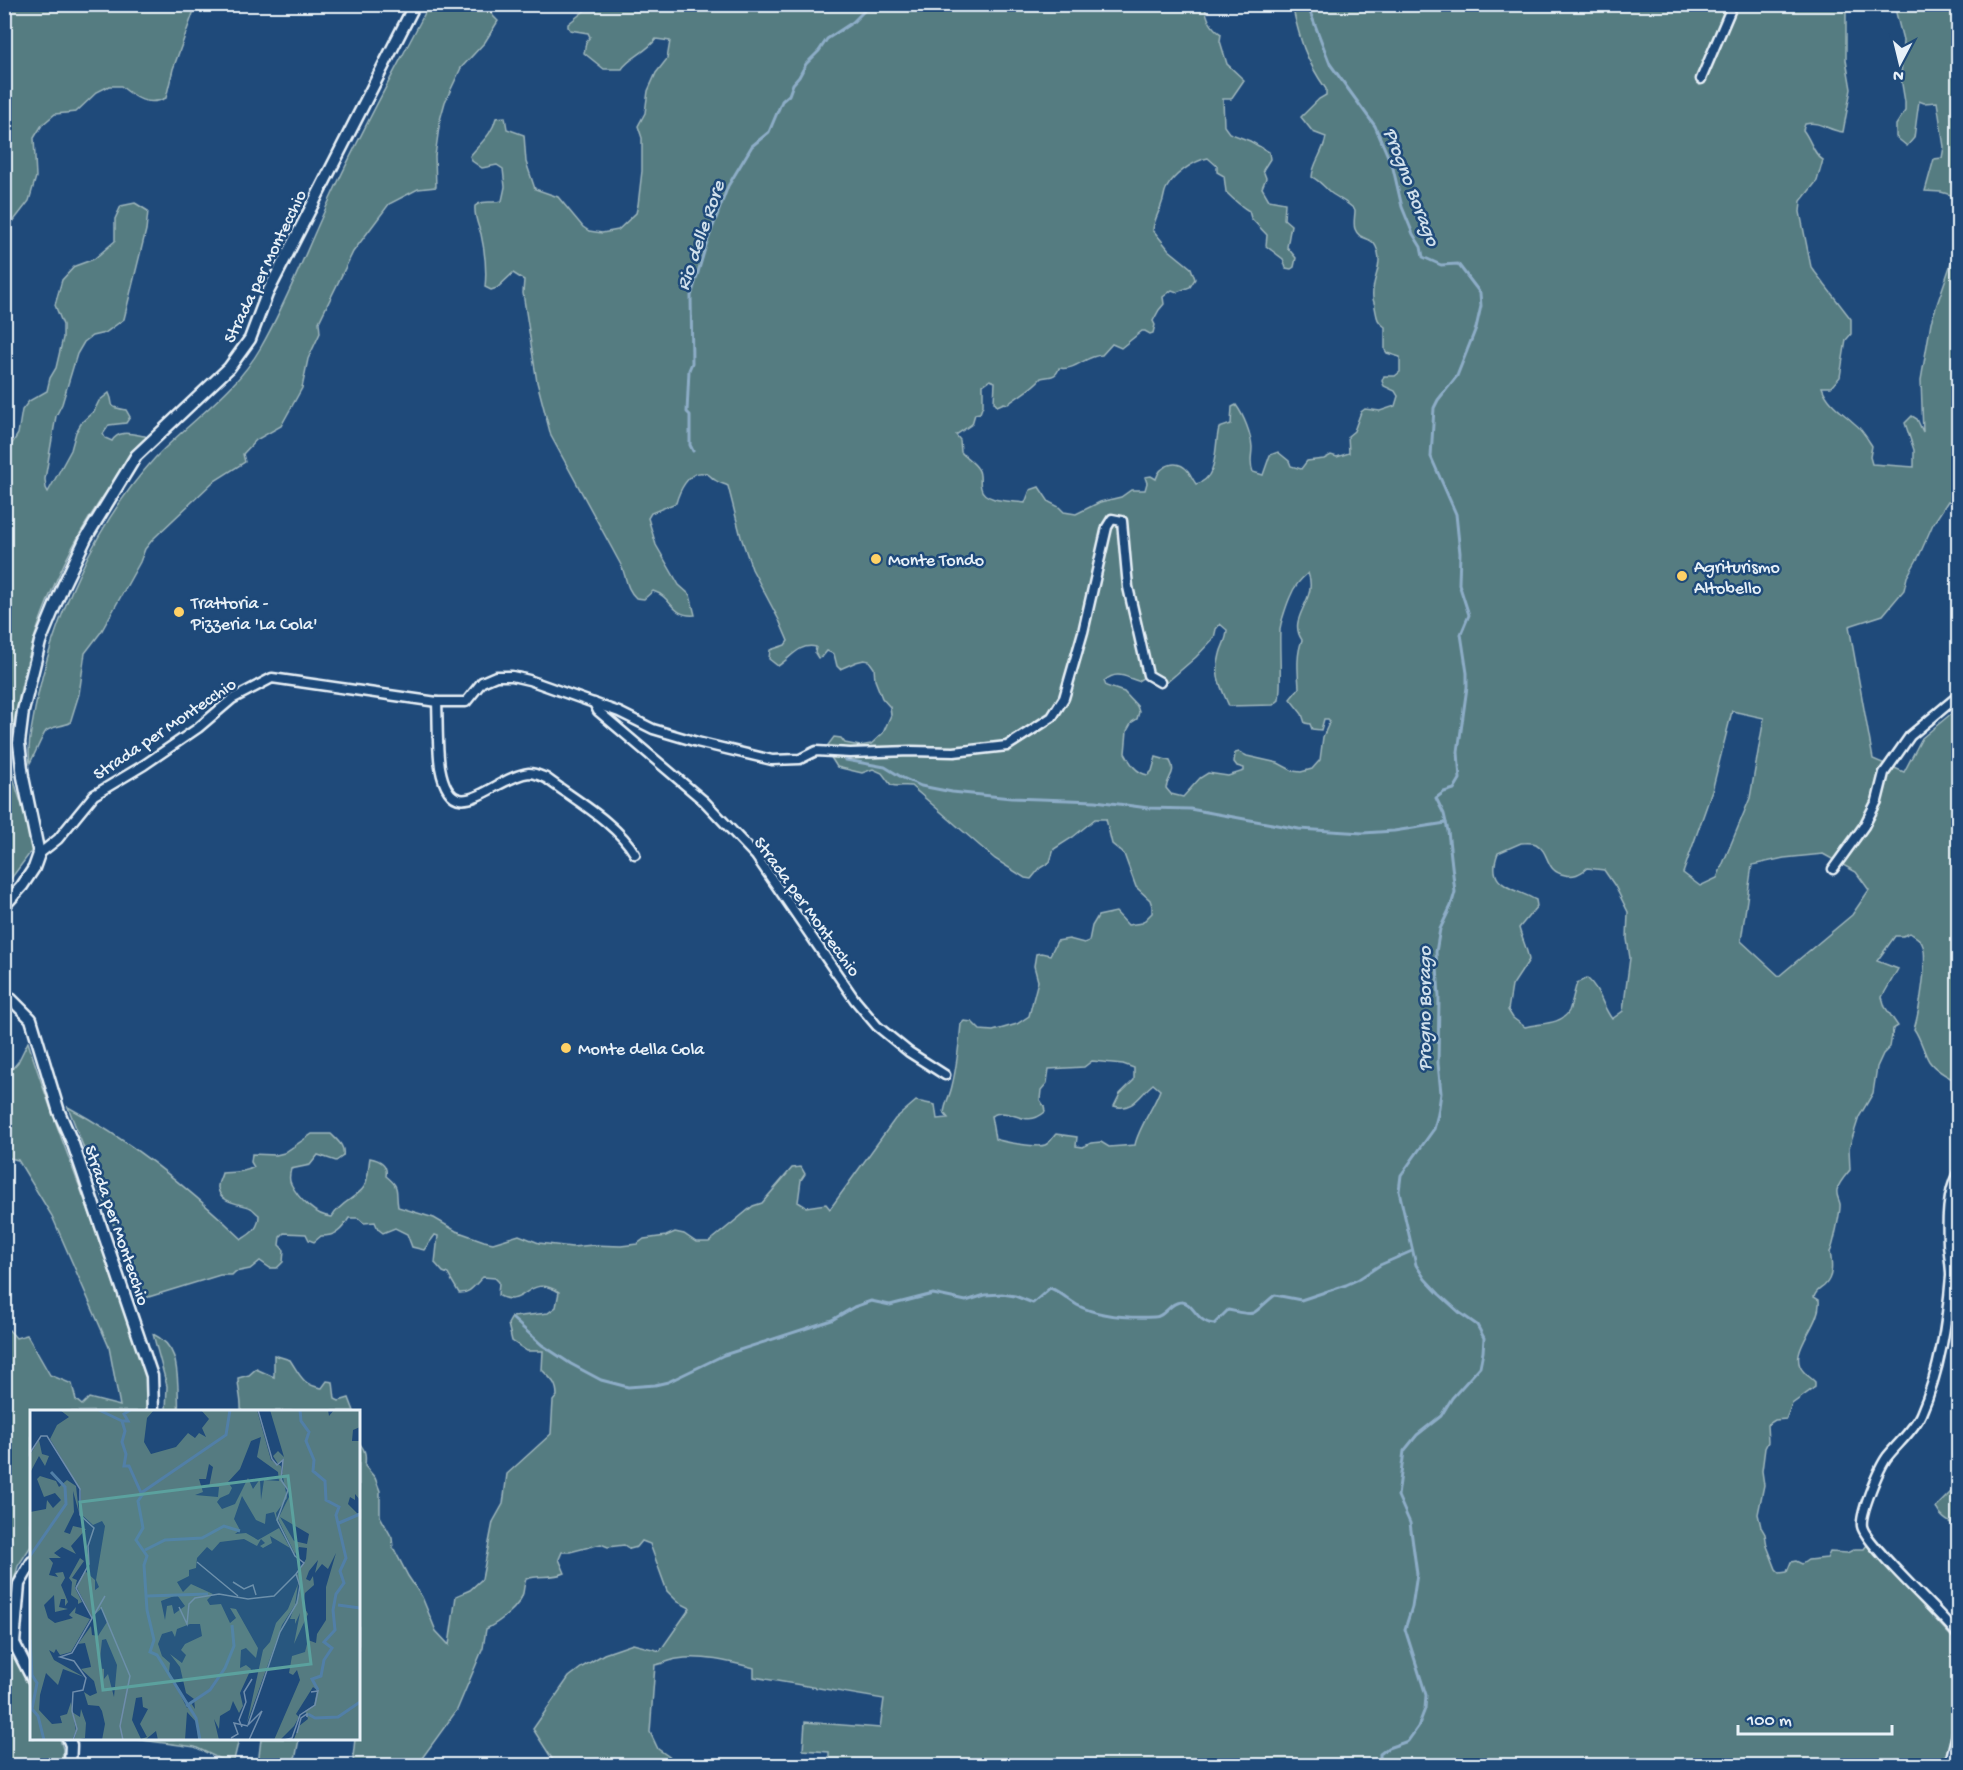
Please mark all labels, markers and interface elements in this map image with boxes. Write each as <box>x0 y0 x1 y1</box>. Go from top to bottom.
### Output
north arrow <box>1870 33 1930 93</box>
text: N <box>1892 64 1905 84</box>
water label: Progno Borago <box>1377 125 1443 251</box>
water label: Rio delle Rore <box>673 178 732 294</box>
street label: Strada per Montecchio <box>220 187 312 347</box>
place label: Monte Tondo <box>888 551 984 572</box>
marker: Monte Tondo <box>869 552 883 566</box>
place label: Agriturismo Altobello <box>1694 558 1780 600</box>
marker: Agriturismo Altobello <box>1675 569 1689 583</box>
place label: Trattoria - Pizzeria 'La Cola' <box>190 594 318 636</box>
marker: Trattoria - Pizzeria 'La Cola' <box>172 605 186 619</box>
street label: Strada per Montecchio <box>90 674 241 786</box>
street label: Strada per Montecchio <box>748 833 864 982</box>
water label: Progno Borago <box>1415 945 1438 1072</box>
place label: Monte della Cola <box>578 1040 705 1061</box>
marker: Monte della Cola <box>559 1041 573 1055</box>
street label: Strada per Montecchio <box>78 1143 153 1309</box>
inset map <box>30 1410 360 1740</box>
scale bar <box>1738 1698 1892 1736</box>
text: 100 m <box>1746 1711 1792 1732</box>

